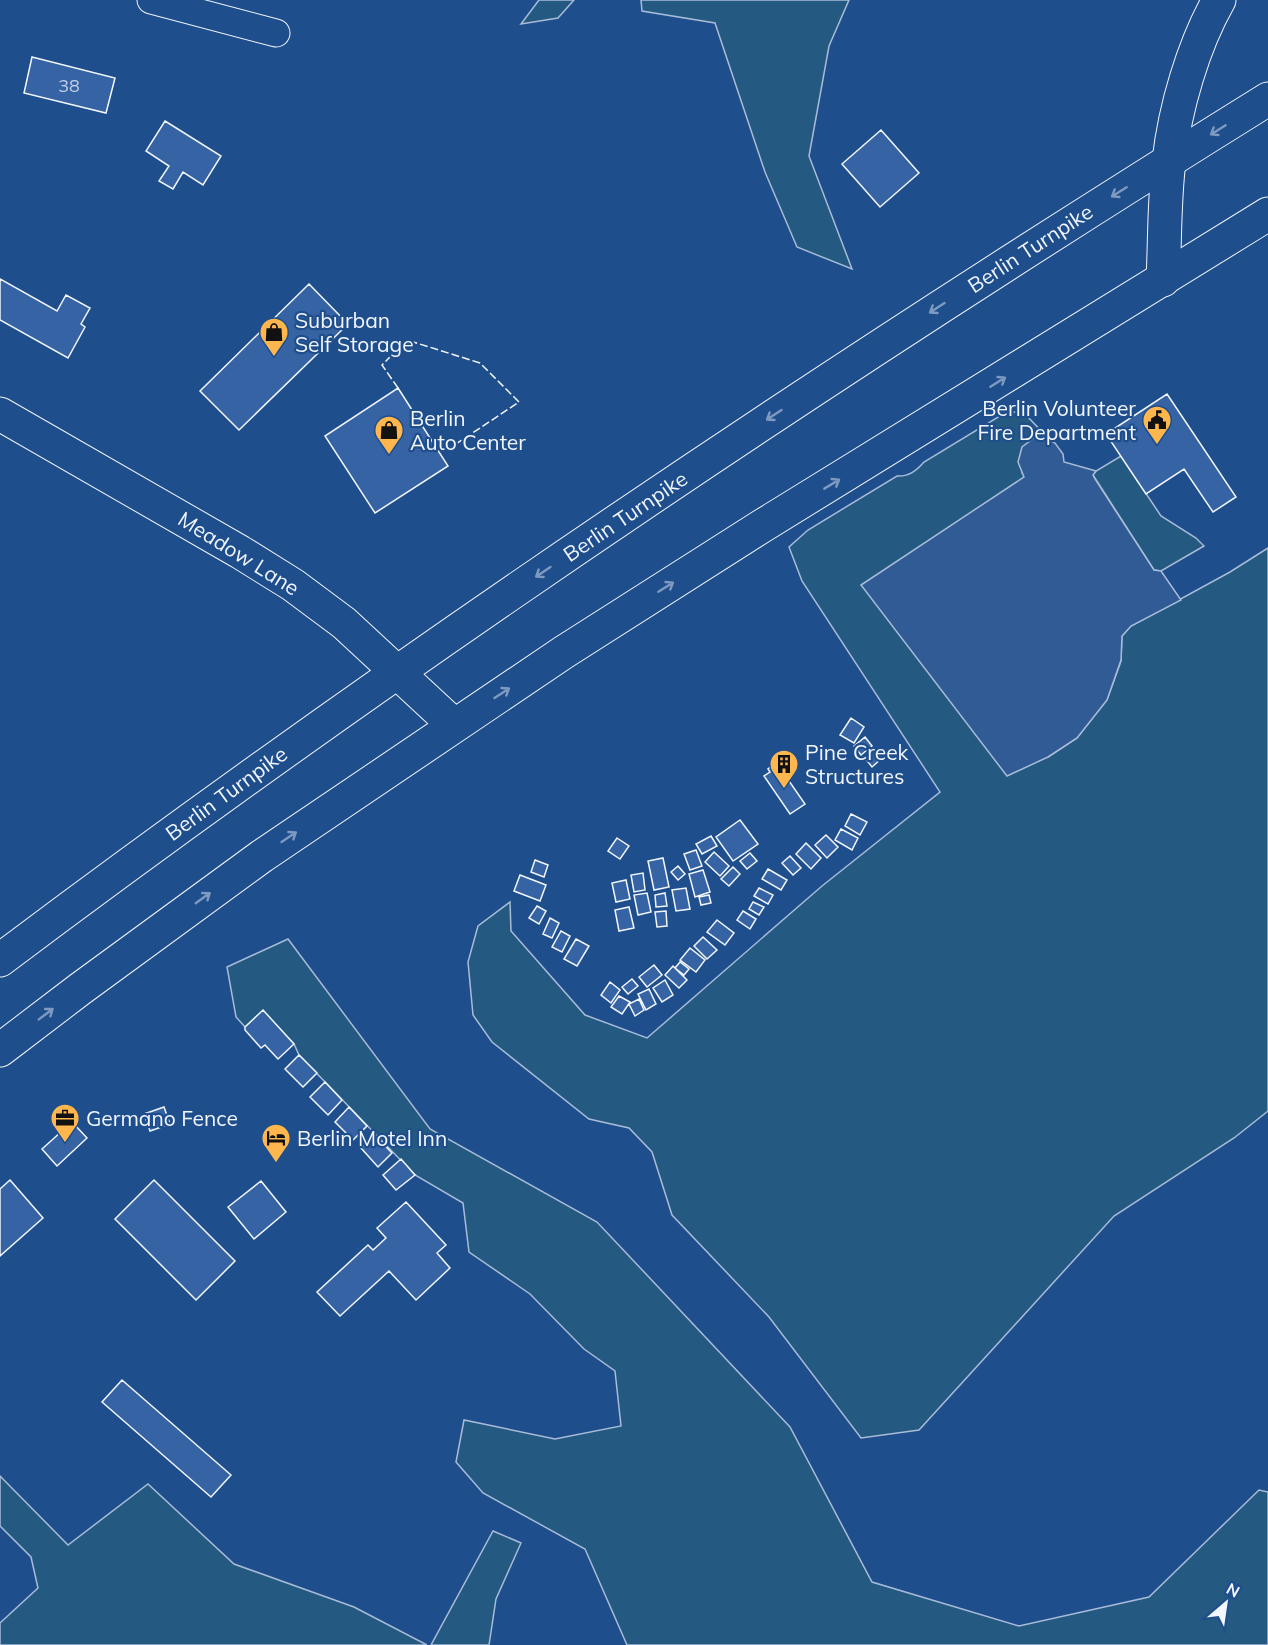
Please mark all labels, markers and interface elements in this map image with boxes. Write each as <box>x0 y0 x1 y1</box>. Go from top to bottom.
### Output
house number: 38 <box>58 74 80 97</box>
one-way arrow <box>1210 124 1227 136</box>
one-way arrow <box>1111 186 1128 198</box>
street label: Berlin Turnpike <box>963 198 1097 298</box>
one-way arrow <box>929 302 946 314</box>
place label: Suburban Self Storage <box>295 307 414 357</box>
shop icon: Suburban Self Storage <box>258 316 290 358</box>
one-way arrow <box>989 376 1006 388</box>
place label: Berlin Volunteer Fire Department <box>977 395 1136 445</box>
public building icon: Berlin Volunteer Fire Department <box>1141 404 1173 446</box>
place label: Berlin Auto Center <box>410 405 526 455</box>
one-way arrow <box>766 409 783 421</box>
shop icon: Berlin Auto Center <box>373 414 405 456</box>
street label: Berlin Turnpike <box>558 465 692 567</box>
one-way arrow <box>823 478 840 490</box>
street label: Meadow Lane <box>174 505 304 601</box>
one-way arrow <box>535 566 552 578</box>
one-way arrow <box>657 581 674 593</box>
one-way arrow <box>494 686 511 699</box>
place label: Pine Creek Structures <box>805 739 909 789</box>
street label: Berlin Turnpike <box>160 740 292 846</box>
building icon: Pine Creek Structures <box>768 748 800 790</box>
one-way arrow <box>281 831 297 843</box>
one-way arrow <box>195 892 211 904</box>
one-way arrow <box>38 1008 54 1020</box>
office icon: Germano Fence <box>49 1102 81 1144</box>
place label: Germano Fence <box>86 1105 238 1131</box>
hotel icon: Berlin Motel Inn <box>260 1122 292 1164</box>
place label: Berlin Motel Inn <box>297 1125 447 1151</box>
north arrow <box>1196 1573 1256 1633</box>
text: N <box>1223 1578 1243 1602</box>

